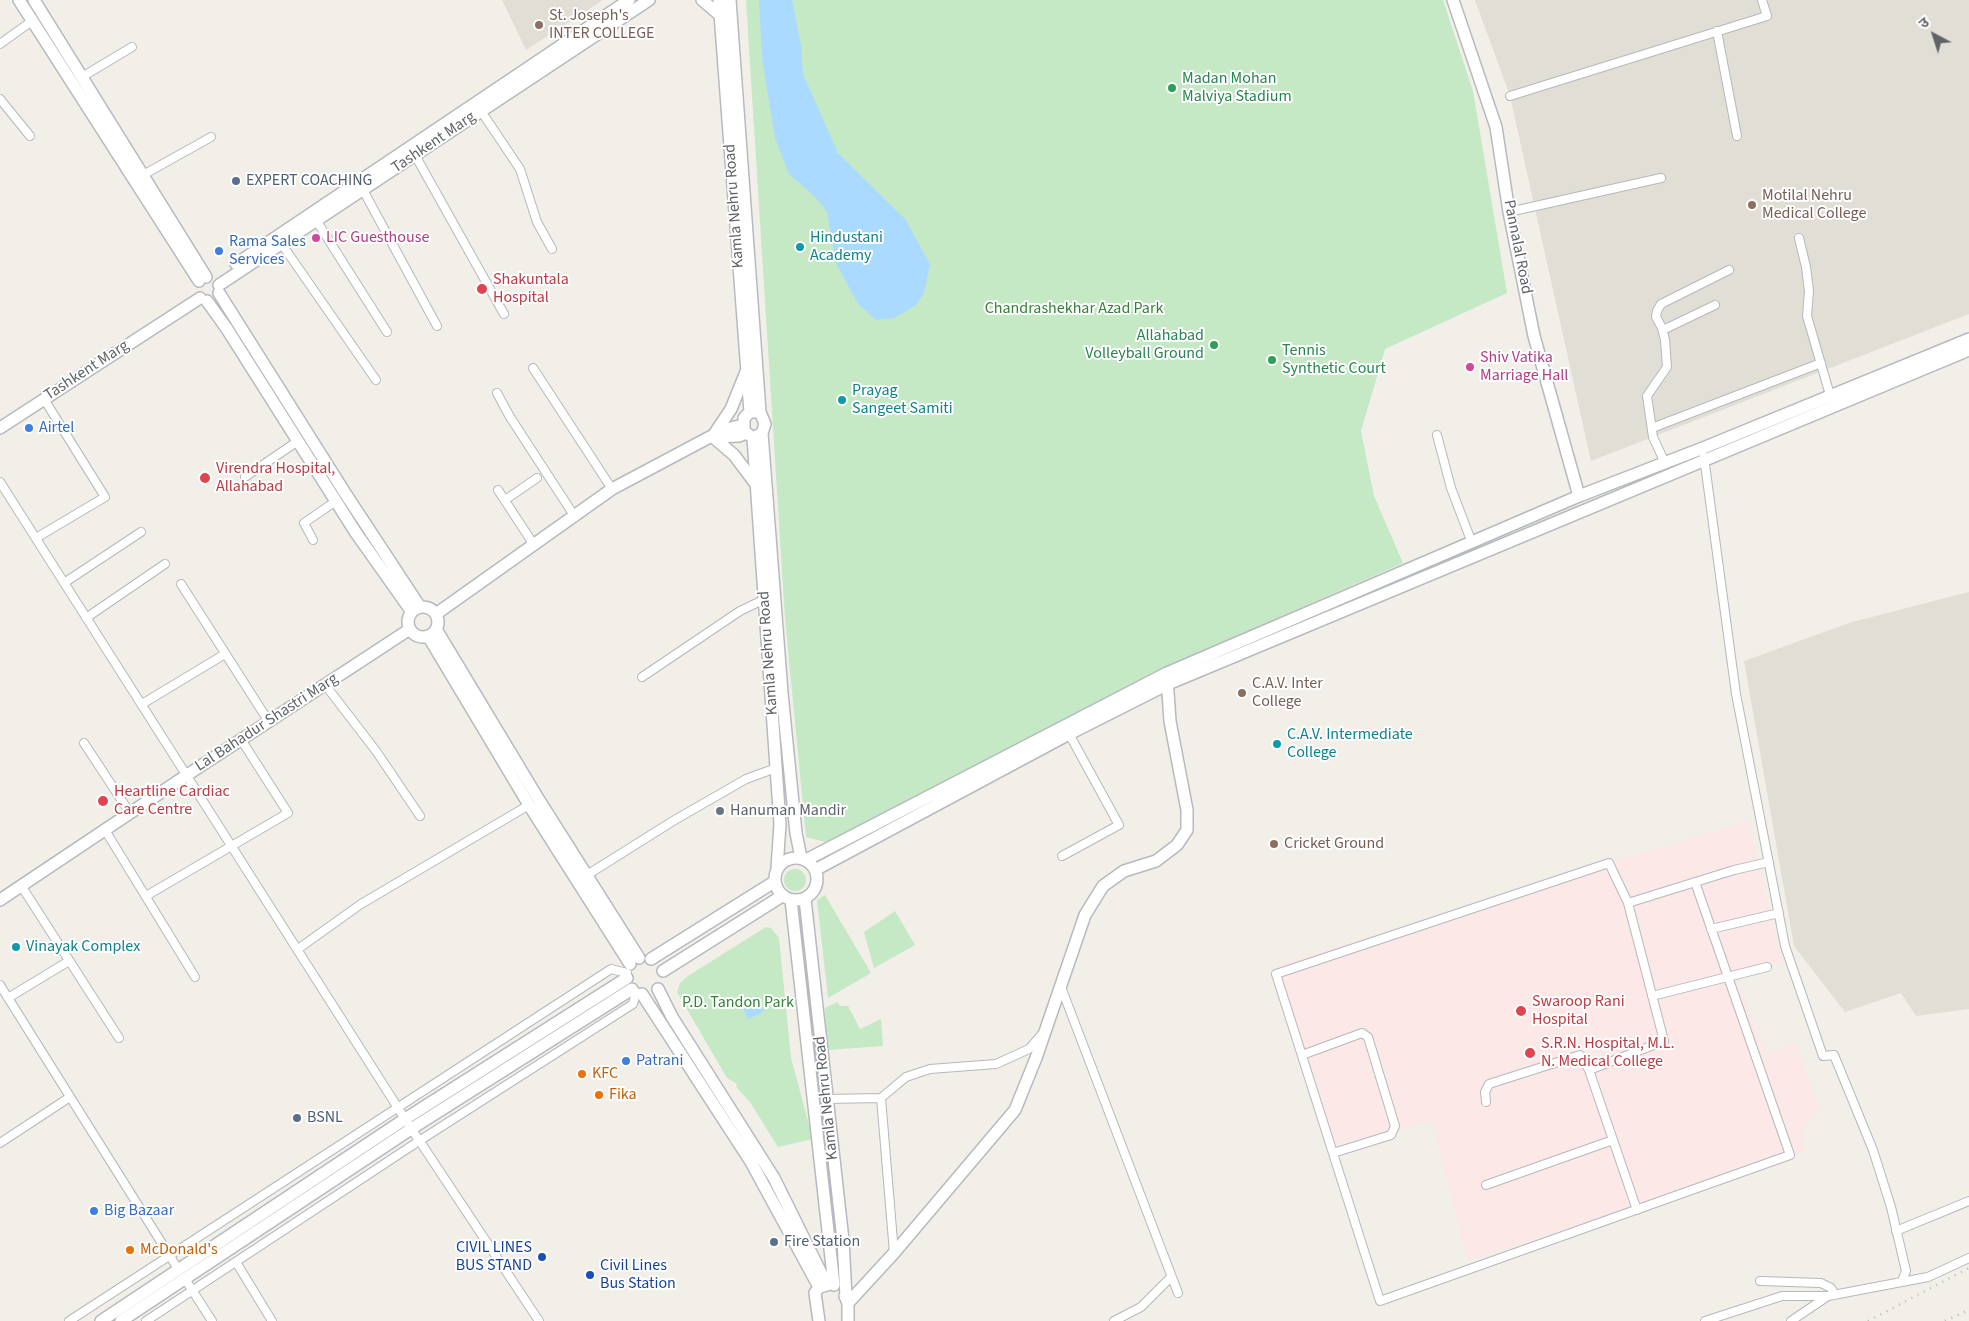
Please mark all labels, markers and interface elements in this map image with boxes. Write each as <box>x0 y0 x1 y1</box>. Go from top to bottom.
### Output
place label: St. Joseph's INTER COLLEGE <box>549 6 654 44</box>
north arrow <box>1909 10 1959 60</box>
text: उ <box>1915 13 1934 34</box>
marker: St. Joseph's INTER COLLEGE <box>533 19 545 31</box>
place label: Madan Mohan Malviya Stadium <box>1182 69 1292 107</box>
marker: Madan Mohan Malviya Stadium <box>1166 82 1178 94</box>
street label: Tashkent Marg <box>388 108 480 178</box>
street label: Kamla Nehru Road <box>721 143 749 269</box>
place label: EXPERT COACHING <box>246 171 372 191</box>
marker: EXPERT COACHING <box>230 175 242 187</box>
place label: Motilal Nehru Medical College <box>1762 186 1866 224</box>
street label: Pannalal Road <box>1498 198 1536 296</box>
marker: Motilal Nehru Medical College <box>1746 199 1758 211</box>
place label: LIC Guesthouse <box>326 228 429 248</box>
place label: Hindustani Academy <box>810 228 883 266</box>
place label: Rama Sales Services <box>229 232 306 270</box>
marker: LIC Guesthouse <box>310 232 322 244</box>
marker: Hindustani Academy <box>794 241 806 253</box>
marker: Rama Sales Services <box>213 245 225 257</box>
place label: Shakuntala Hospital <box>493 270 569 308</box>
marker: Shakuntala Hospital <box>475 282 489 296</box>
park label: Chandrashekhar Azad Park <box>985 299 1163 319</box>
place label: Allahabad Volleyball Ground <box>1085 326 1204 364</box>
street label: Tashkent Marg <box>41 337 133 405</box>
marker: Allahabad Volleyball Ground <box>1208 339 1220 351</box>
place label: Tennis Synthetic Court <box>1282 341 1386 379</box>
place label: Shiv Vatika Marriage Hall <box>1480 348 1568 386</box>
marker: Tennis Synthetic Court <box>1266 354 1278 366</box>
marker: Shiv Vatika Marriage Hall <box>1464 361 1476 373</box>
place label: Prayag Sangeet Samiti <box>852 381 953 419</box>
marker: Prayag Sangeet Samiti <box>836 394 848 406</box>
place label: Airtel <box>39 418 74 438</box>
marker: Airtel <box>23 422 35 434</box>
place label: Virendra Hospital, Allahabad <box>216 459 335 497</box>
marker: Virendra Hospital, Allahabad <box>198 471 212 485</box>
street label: Kamla Nehru Road <box>755 590 783 716</box>
street label: Lal Bahadur Shastri Marg <box>192 670 342 776</box>
place label: C.A.V. Inter College <box>1252 674 1323 712</box>
marker: C.A.V. Inter College <box>1236 687 1248 699</box>
place label: C.A.V. Intermediate College <box>1287 725 1413 763</box>
marker: C.A.V. Intermediate College <box>1271 738 1283 750</box>
place label: Heartline Cardiac Care Centre <box>114 782 230 820</box>
marker: Heartline Cardiac Care Centre <box>96 794 110 808</box>
place label: Hanuman Mandir <box>730 801 846 821</box>
marker: Hanuman Mandir <box>714 805 726 817</box>
place label: Cricket Ground <box>1284 834 1384 854</box>
marker: Cricket Ground <box>1268 838 1280 850</box>
place label: Vinayak Complex <box>26 937 140 957</box>
marker: Vinayak Complex <box>10 941 22 953</box>
place label: Swaroop Rani Hospital <box>1532 992 1625 1030</box>
park label: P.D. Tandon Park <box>682 993 794 1013</box>
marker: Swaroop Rani Hospital <box>1514 1004 1528 1018</box>
place label: S.R.N. Hospital, M.L. N. Medical College <box>1541 1034 1675 1072</box>
street label: Kamla Nehru Road <box>811 1035 843 1161</box>
marker: S.R.N. Hospital, M.L. N. Medical College <box>1523 1046 1537 1060</box>
place label: Patrani <box>636 1051 684 1071</box>
marker: Patrani <box>620 1055 632 1067</box>
place label: KFC <box>592 1064 618 1084</box>
marker: KFC <box>576 1068 588 1080</box>
place label: Fika <box>609 1085 637 1105</box>
marker: Fika <box>593 1089 605 1101</box>
place label: BSNL <box>307 1108 343 1128</box>
marker: BSNL <box>291 1112 303 1124</box>
place label: Big Bazaar <box>104 1201 174 1221</box>
marker: Big Bazaar <box>88 1205 100 1217</box>
place label: Fire Station <box>784 1232 860 1252</box>
marker: Fire Station <box>768 1236 780 1248</box>
place label: CIVIL LINES BUS STAND <box>456 1238 532 1276</box>
place label: McDonald's <box>140 1240 218 1260</box>
marker: McDonald's <box>124 1244 136 1256</box>
marker: CIVIL LINES BUS STAND <box>536 1251 548 1263</box>
place label: Civil Lines Bus Station <box>600 1256 676 1294</box>
marker: Civil Lines Bus Station <box>584 1269 596 1281</box>

